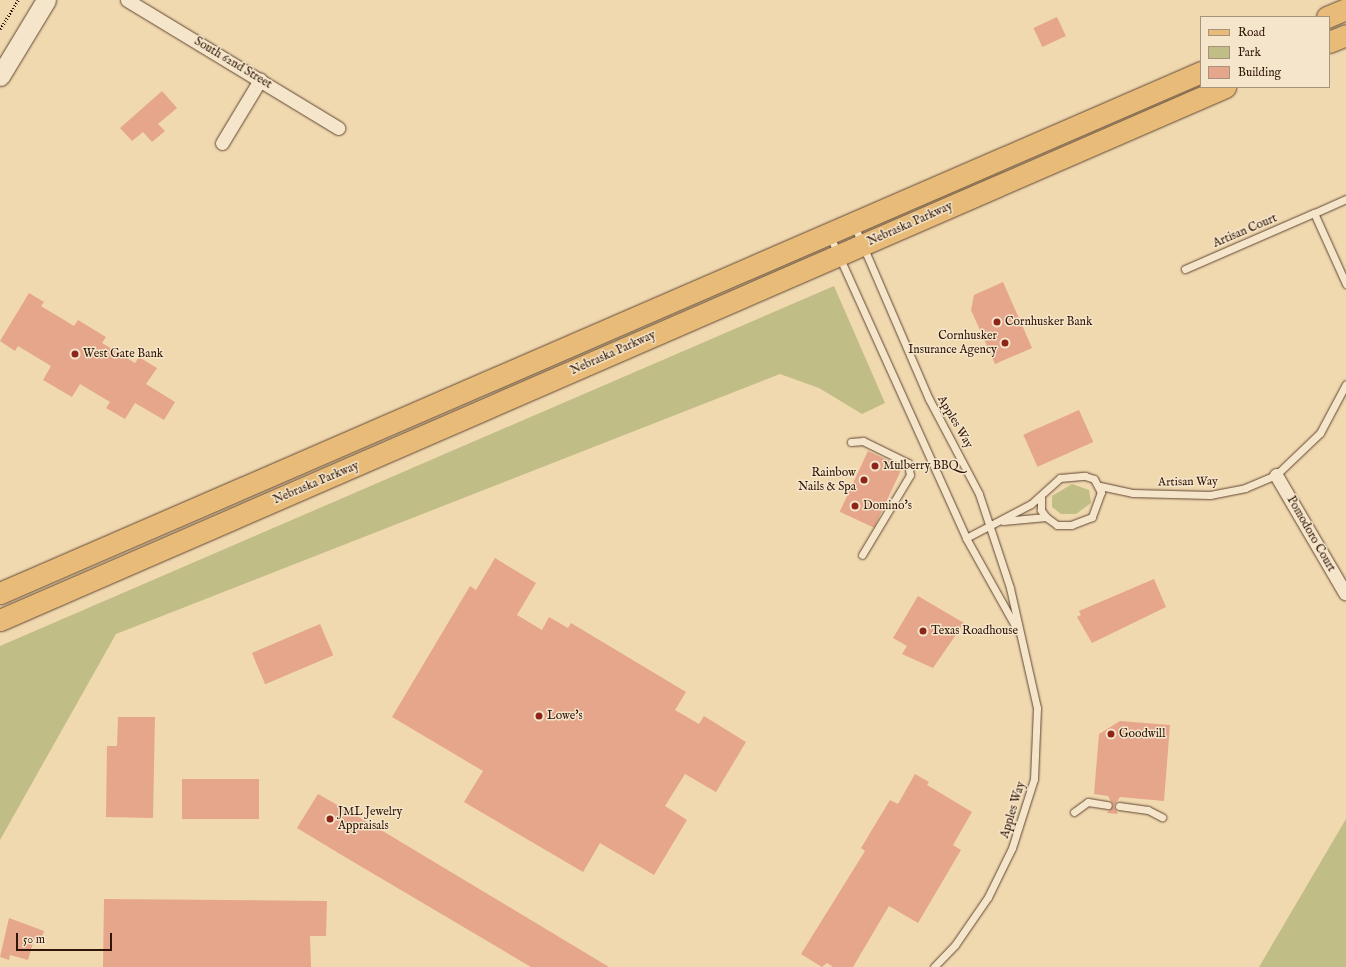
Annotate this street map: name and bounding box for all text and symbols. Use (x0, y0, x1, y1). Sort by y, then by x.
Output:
legend (1200, 16, 1330, 88)
text: Road (1238, 25, 1265, 40)
street label: South 62nd Street (192, 34, 274, 92)
text: Park (1238, 45, 1261, 60)
text: Building (1238, 65, 1281, 80)
street label: Nebraska Parkway (865, 199, 955, 249)
street label: Artisan Court (1211, 211, 1279, 251)
place label: Cornhusker Bank (1005, 315, 1092, 329)
marker: Cornhusker Bank (992, 317, 1002, 327)
street label: Nebraska Parkway (568, 328, 658, 378)
place label: Cornhusker Insurance Agency (908, 329, 997, 357)
marker: Cornhusker Insurance Agency (1000, 338, 1010, 348)
place label: West Gate Bank (83, 347, 163, 361)
marker: West Gate Bank (70, 349, 80, 359)
street label: Apples Way (934, 393, 976, 451)
street label: Nebraska Parkway (271, 458, 361, 508)
place label: Mulberry BBQ (883, 459, 959, 473)
marker: Mulberry BBQ (870, 461, 880, 471)
place label: Rainbow Nails & Spa (798, 466, 856, 494)
street label: Artisan Way (1158, 474, 1218, 490)
marker: Rainbow Nails & Spa (859, 475, 869, 485)
street label: Pomodoro Court (1284, 494, 1338, 574)
place label: Domino's (863, 499, 912, 513)
marker: Domino's (850, 501, 860, 511)
place label: Texas Roadhouse (931, 624, 1018, 638)
marker: Texas Roadhouse (918, 626, 928, 636)
place label: Lowe's (547, 709, 583, 723)
marker: Lowe's (534, 711, 544, 721)
place label: Goodwill (1119, 727, 1165, 741)
marker: Goodwill (1106, 729, 1116, 739)
street label: Apples Way (998, 780, 1028, 840)
place label: JML Jewelry Appraisals (338, 805, 402, 833)
marker: JML Jewelry Appraisals (325, 814, 335, 824)
scale bar (18, 925, 114, 951)
text: 50 m (23, 932, 45, 947)

